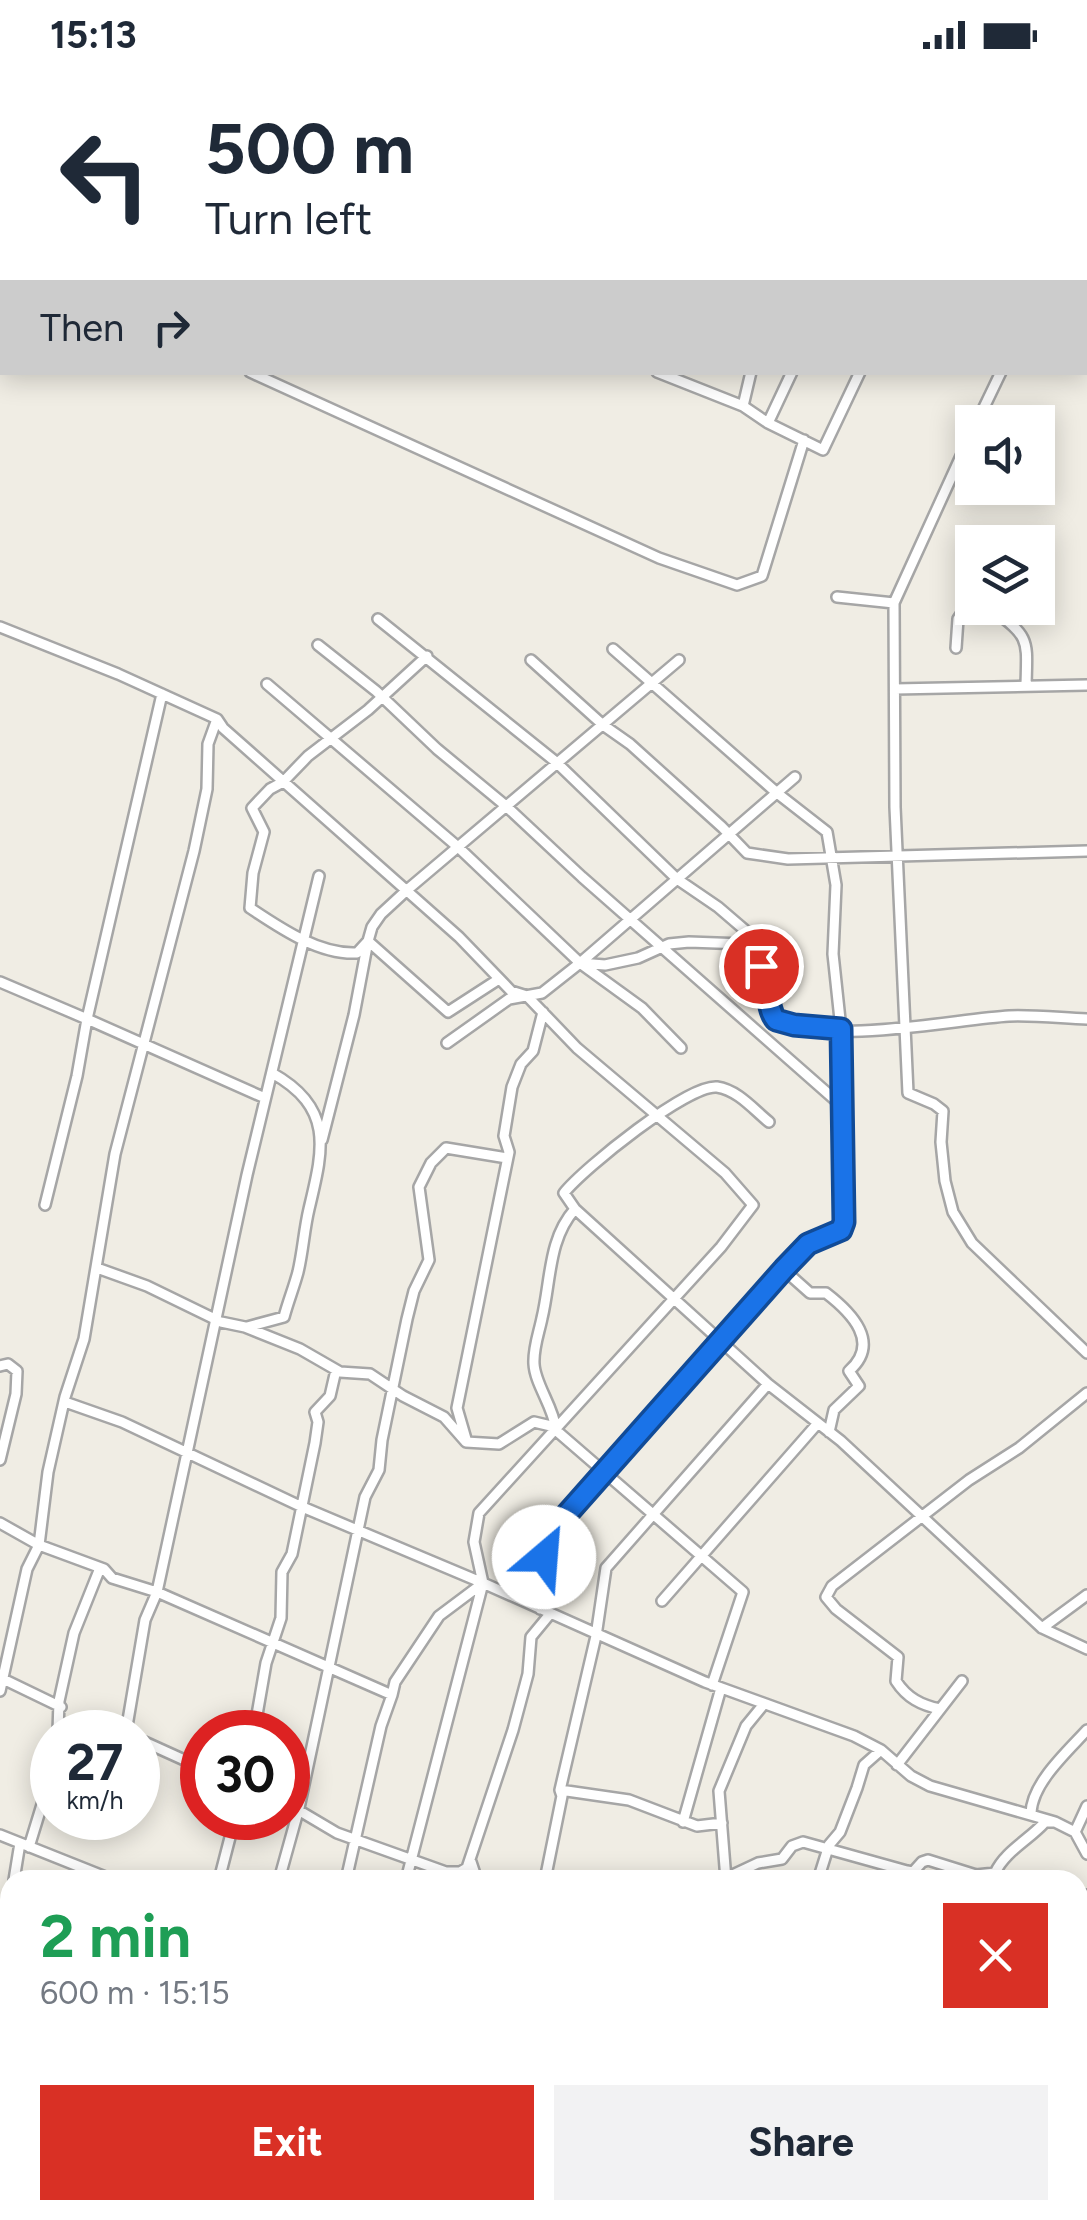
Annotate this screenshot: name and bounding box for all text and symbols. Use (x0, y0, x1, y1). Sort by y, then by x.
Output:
text: 15:13 (50, 12, 137, 58)
text: 500 m (205, 106, 414, 191)
icon: left (40, 110, 170, 240)
text: Turn left (205, 191, 372, 245)
icon: right (144, 300, 199, 355)
text: Then (40, 305, 124, 351)
map controls (955, 405, 1055, 625)
button: sound (955, 405, 1055, 505)
button: layers (955, 525, 1055, 625)
pin (719, 924, 804, 1009)
icon: arrive (734, 939, 789, 994)
position arrow (492, 1505, 596, 1609)
speed limit sign: 30 (180, 1710, 310, 1840)
text: 27 (67, 1732, 123, 1793)
text: km/h (66, 1785, 124, 1815)
text: 2 min (40, 1900, 191, 1972)
button: close (943, 1903, 1048, 2008)
text: 600 m · 15:15 (40, 1974, 230, 2012)
button: Exit (40, 2085, 534, 2200)
button: Share (554, 2085, 1048, 2200)

